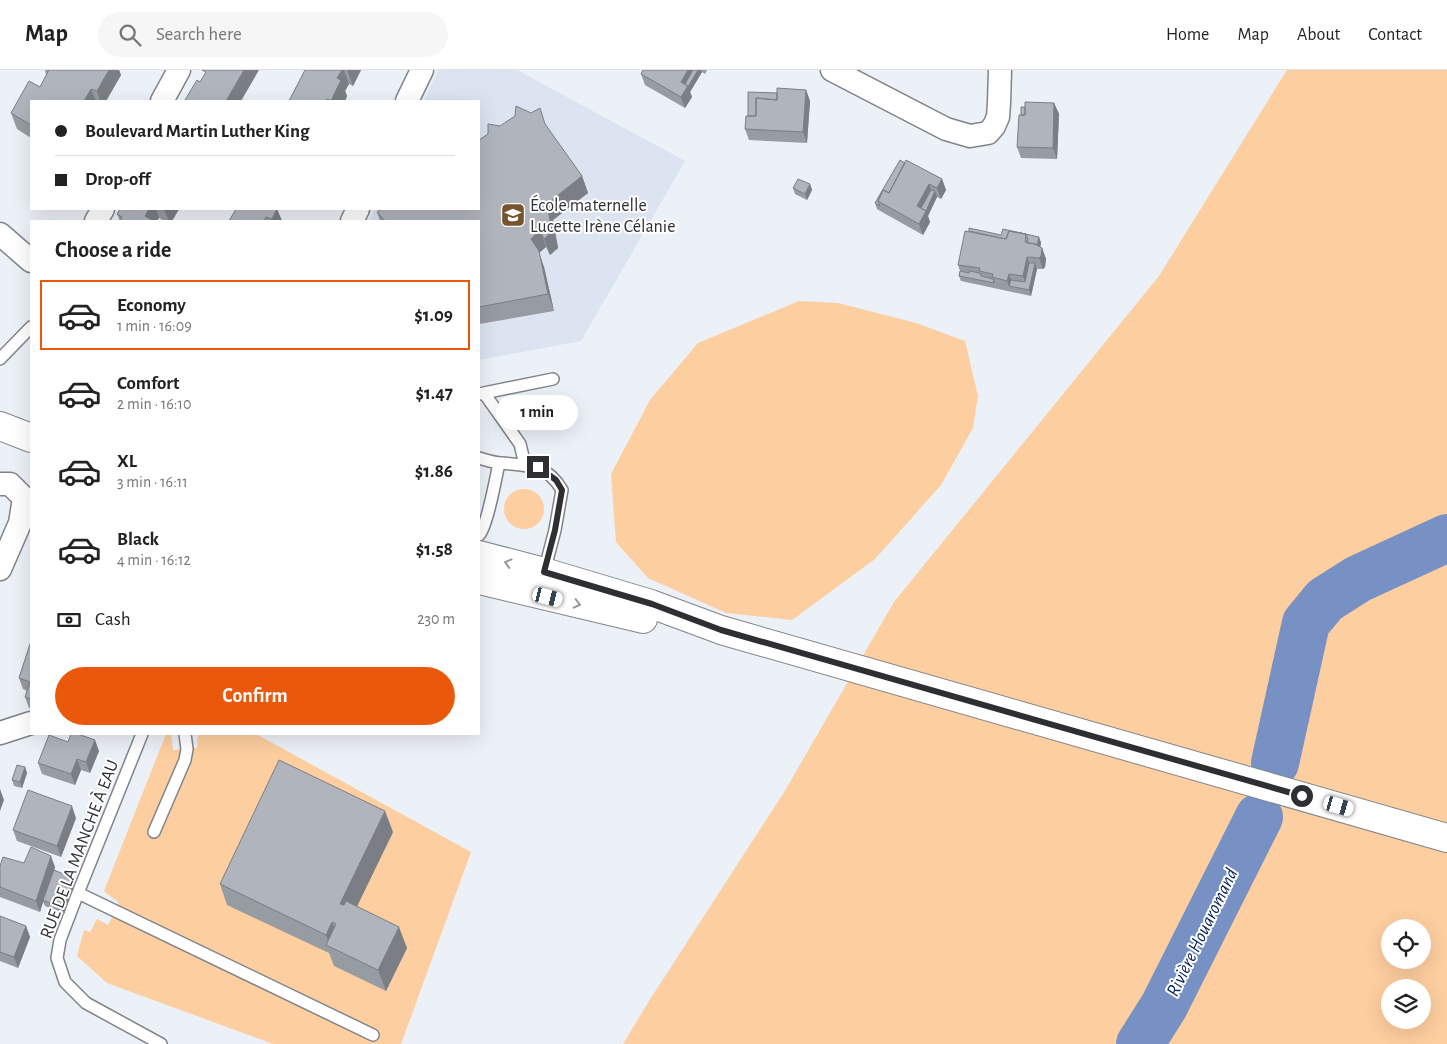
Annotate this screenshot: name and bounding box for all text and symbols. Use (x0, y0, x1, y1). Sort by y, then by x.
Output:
search box (98, 12, 448, 57)
icon: search (116, 21, 144, 49)
text: Map (25, 22, 68, 46)
text: Search here (156, 25, 242, 44)
text: Home (1166, 26, 1209, 44)
text: Map (1237, 26, 1269, 44)
text: About (1297, 26, 1340, 44)
text: Contact (1368, 26, 1422, 44)
text: Boulevard Martin Luther King (85, 122, 310, 141)
text: Drop-off (85, 170, 150, 189)
place label: École maternelle Lucette Irène Célanie (530, 194, 675, 236)
school or university icon: École maternelle Lucette Irène Célanie (500, 202, 526, 228)
text: Choose a ride (55, 239, 171, 261)
icon: car (57, 293, 102, 338)
text: Economy (117, 296, 186, 315)
text: $1.09 (414, 306, 453, 325)
text: 1 min · 16:09 (117, 318, 192, 334)
icon: car (57, 371, 102, 416)
text: Comfort (117, 374, 179, 393)
text: $1.47 (415, 384, 453, 403)
callout: 1 min (497, 394, 579, 430)
text: 2 min · 16:10 (117, 396, 191, 412)
text: 1 min (520, 404, 554, 420)
icon: car (57, 449, 102, 494)
text: XL (117, 452, 137, 471)
route end (527, 456, 549, 478)
text: $1.86 (415, 462, 453, 481)
text: 3 min · 16:11 (117, 474, 188, 490)
icon: car (57, 527, 102, 572)
text: Black (117, 530, 159, 549)
text: $1.58 (416, 540, 453, 559)
text: 4 min · 16:12 (117, 552, 191, 568)
one-way arrow (504, 558, 512, 568)
car (531, 586, 564, 608)
one-way arrow (573, 598, 582, 609)
icon: cash (55, 606, 83, 634)
text: Cash (95, 610, 131, 629)
text: 230 m (417, 611, 455, 627)
button: Confirm (55, 667, 455, 725)
street label: RUE DE LA MANCHE À EAU (35, 756, 122, 941)
route start (1291, 785, 1313, 807)
car (1322, 795, 1355, 817)
water label: Rivière Houaromand (1163, 865, 1242, 1000)
map controls (1381, 919, 1431, 1029)
button: locate (1381, 919, 1431, 969)
button: layers (1381, 979, 1431, 1029)

